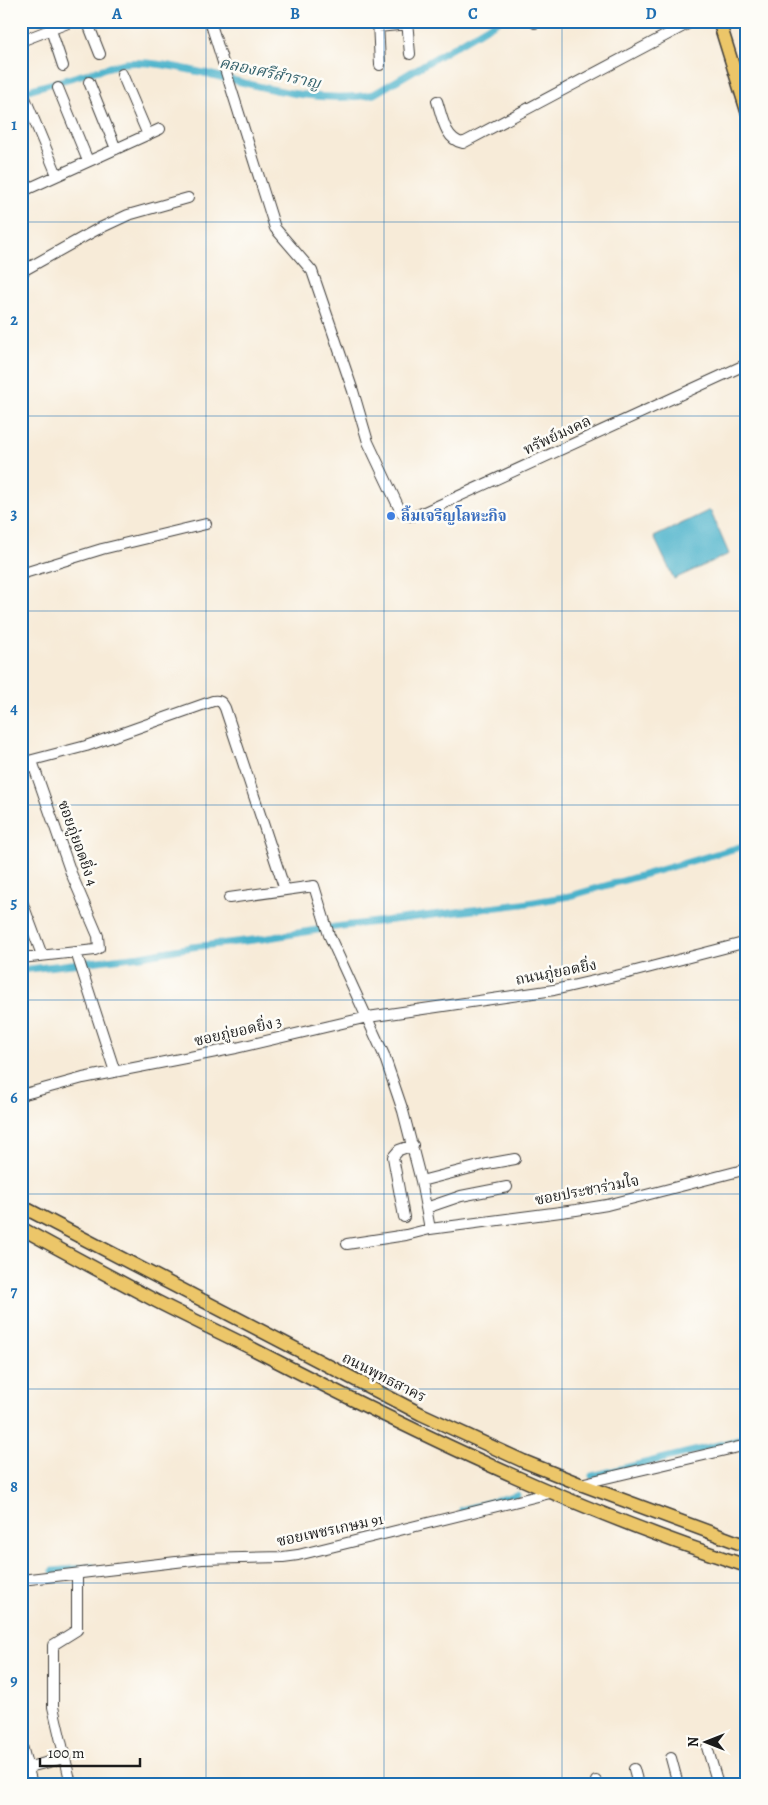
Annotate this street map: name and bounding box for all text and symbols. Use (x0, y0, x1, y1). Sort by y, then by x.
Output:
text: A (111, 3, 123, 25)
text: B (290, 3, 300, 25)
text: C (468, 3, 478, 25)
text: D (645, 3, 657, 25)
water label: คลองศรีสำราญ (217, 52, 323, 95)
text: 1 (11, 114, 17, 136)
text: 2 (10, 309, 18, 331)
street label: ทรัพย์มงคล (520, 411, 594, 459)
text: 3 (11, 503, 18, 525)
place label: ลิ้มเจริญโลหะกิจ (401, 505, 507, 526)
marker: ลิ้มเจริญโลหะกิจ (385, 510, 397, 522)
text: 4 (10, 698, 18, 720)
street label: ซอยภู่ยอดยิ่ง 4 (53, 797, 103, 889)
text: 5 (11, 892, 18, 914)
street label: ถนนภู่ยอดยิ่ง (514, 954, 598, 990)
street label: ซอยภู่ยอดยิ่ง 3 (192, 1011, 284, 1051)
text: 6 (10, 1087, 18, 1109)
street label: ซอยประชาร่วมใจ (533, 1169, 641, 1210)
text: 7 (11, 1281, 18, 1303)
street label: ถนนพุทธสาคร (338, 1347, 429, 1408)
text: 8 (10, 1476, 18, 1498)
street label: ซอยเพชรเกษม 91 (275, 1509, 385, 1551)
text: 9 (10, 1670, 18, 1692)
north arrow (680, 1718, 730, 1768)
scale bar (40, 1735, 140, 1767)
text: N (684, 1737, 703, 1747)
text: 100 m (48, 1743, 85, 1763)

